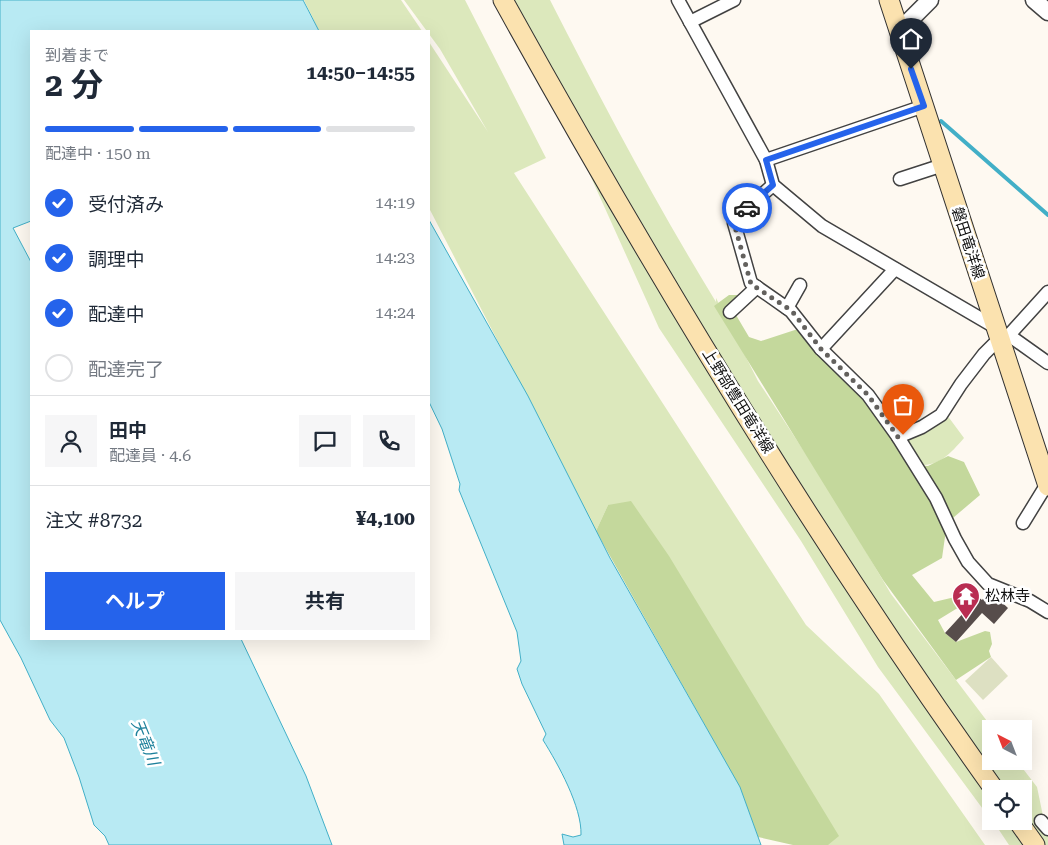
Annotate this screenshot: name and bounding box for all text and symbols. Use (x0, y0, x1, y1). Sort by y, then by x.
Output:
pin (890, 18, 932, 69)
icon: home (897, 25, 925, 53)
text: 到着まで (45, 46, 109, 65)
text: 14:50–14:55 (306, 61, 415, 84)
text: 2 分 (45, 66, 103, 104)
text: 配達中 · 150 m (45, 144, 151, 163)
courier (722, 183, 772, 233)
icon: check (45, 189, 73, 217)
text: 受付済み (88, 193, 164, 216)
text: 14:19 (375, 193, 415, 212)
icon: car (733, 194, 761, 222)
street label: 磐田竜洋線 (948, 205, 988, 281)
icon: check (45, 244, 73, 272)
text: 調理中 (88, 248, 145, 271)
text: 14:23 (375, 248, 415, 267)
icon: check (45, 299, 73, 327)
text: 配達中 (88, 303, 145, 326)
text: 14:24 (375, 303, 415, 322)
street label: 上野部豊田竜洋線 (699, 345, 777, 457)
text: 配達完了 (88, 358, 164, 381)
pin (882, 384, 924, 435)
icon: bag (889, 391, 917, 419)
button: person (45, 415, 97, 467)
button: chat (299, 415, 351, 467)
button: phone (363, 415, 415, 467)
text: 田中 (109, 419, 147, 442)
text: 配達員 · 4.6 (109, 446, 191, 465)
text: ¥4,100 (356, 507, 415, 530)
text: 注文 #8732 (45, 509, 142, 532)
button: ヘルプ (45, 572, 225, 630)
button: 共有 (235, 572, 415, 630)
temple icon: 松林寺 (951, 581, 981, 620)
place label: 松林寺 (985, 587, 1030, 605)
water label: 天竜川 (128, 716, 164, 770)
north arrow (982, 720, 1032, 770)
map controls (982, 720, 1032, 830)
button: locate (982, 780, 1032, 830)

